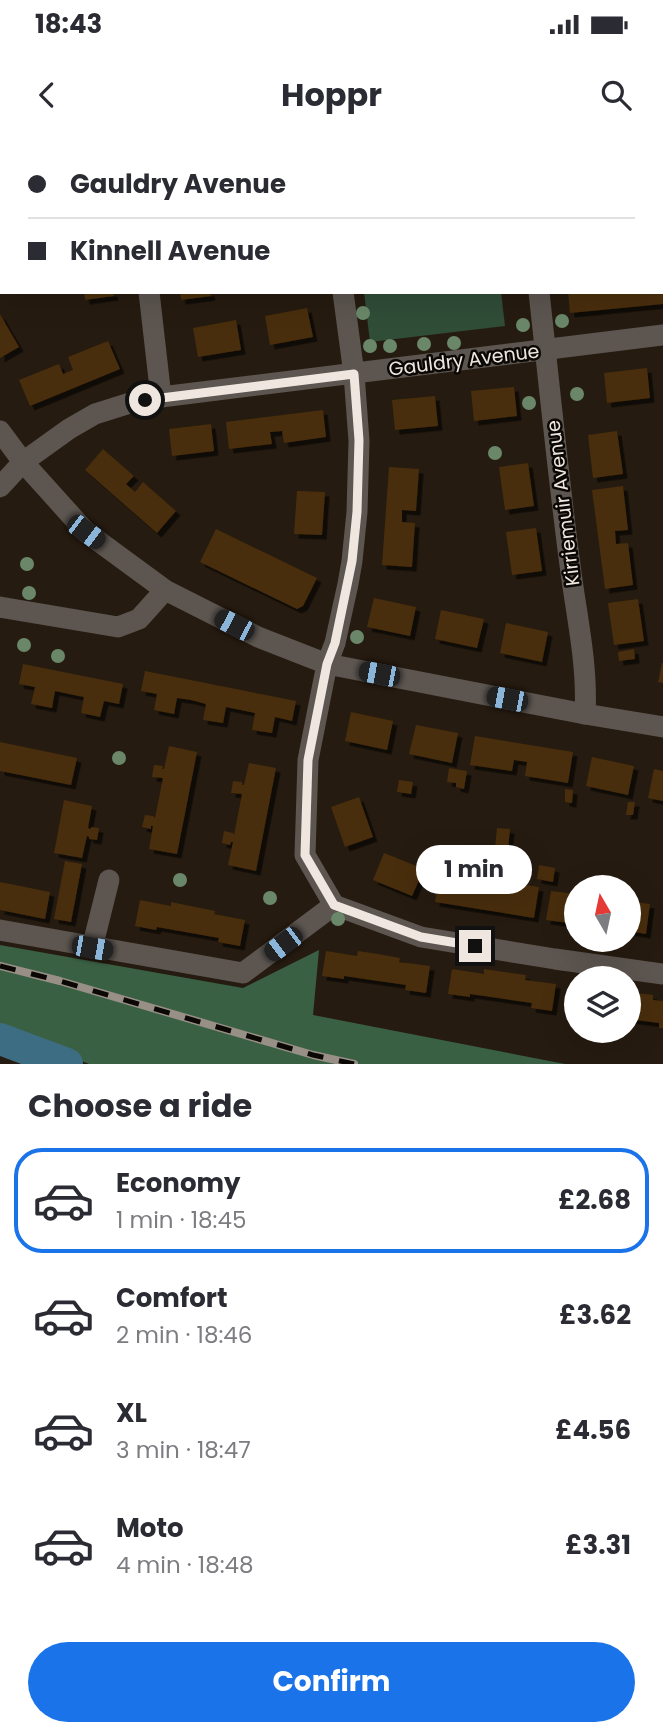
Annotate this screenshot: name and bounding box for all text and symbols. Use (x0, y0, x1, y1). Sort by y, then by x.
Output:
text: 18:43 (35, 6, 102, 42)
text: Hoppr (281, 72, 382, 117)
icon: back (28, 76, 66, 114)
icon: search (597, 76, 635, 114)
text: Gauldry Avenue (70, 166, 286, 202)
text: Kinnell Avenue (70, 233, 270, 269)
street label: Gauldry Avenue (387, 337, 541, 383)
route start (129, 384, 161, 416)
street label: Kirriemuir Avenue (539, 419, 587, 587)
car (63, 511, 110, 553)
car (211, 606, 258, 644)
car (357, 660, 402, 688)
car (485, 685, 530, 713)
callout: 1 min (417, 844, 533, 894)
text: 1 min (444, 853, 504, 885)
north arrow (564, 875, 640, 952)
map controls (564, 875, 641, 1043)
car (260, 923, 307, 965)
route end (459, 930, 491, 962)
car (70, 934, 115, 962)
button: layers (564, 966, 641, 1043)
text: Choose a ride (28, 1083, 252, 1128)
text: Economy (116, 1165, 240, 1201)
icon: car (32, 1169, 95, 1232)
text: £2.68 (558, 1182, 631, 1218)
text: 1 min · 18:45 (116, 1204, 246, 1236)
text: Comfort (116, 1280, 228, 1316)
icon: car (32, 1284, 95, 1347)
text: £3.62 (559, 1297, 631, 1333)
text: 2 min · 18:46 (116, 1319, 252, 1351)
text: XL (116, 1395, 147, 1431)
icon: car (32, 1399, 95, 1462)
text: £4.56 (555, 1412, 631, 1448)
text: 3 min · 18:47 (116, 1434, 251, 1466)
text: Moto (116, 1510, 184, 1546)
icon: car (32, 1514, 95, 1577)
text: £3.31 (565, 1527, 631, 1563)
text: 4 min · 18:48 (116, 1549, 254, 1581)
button: Confirm (28, 1642, 635, 1722)

